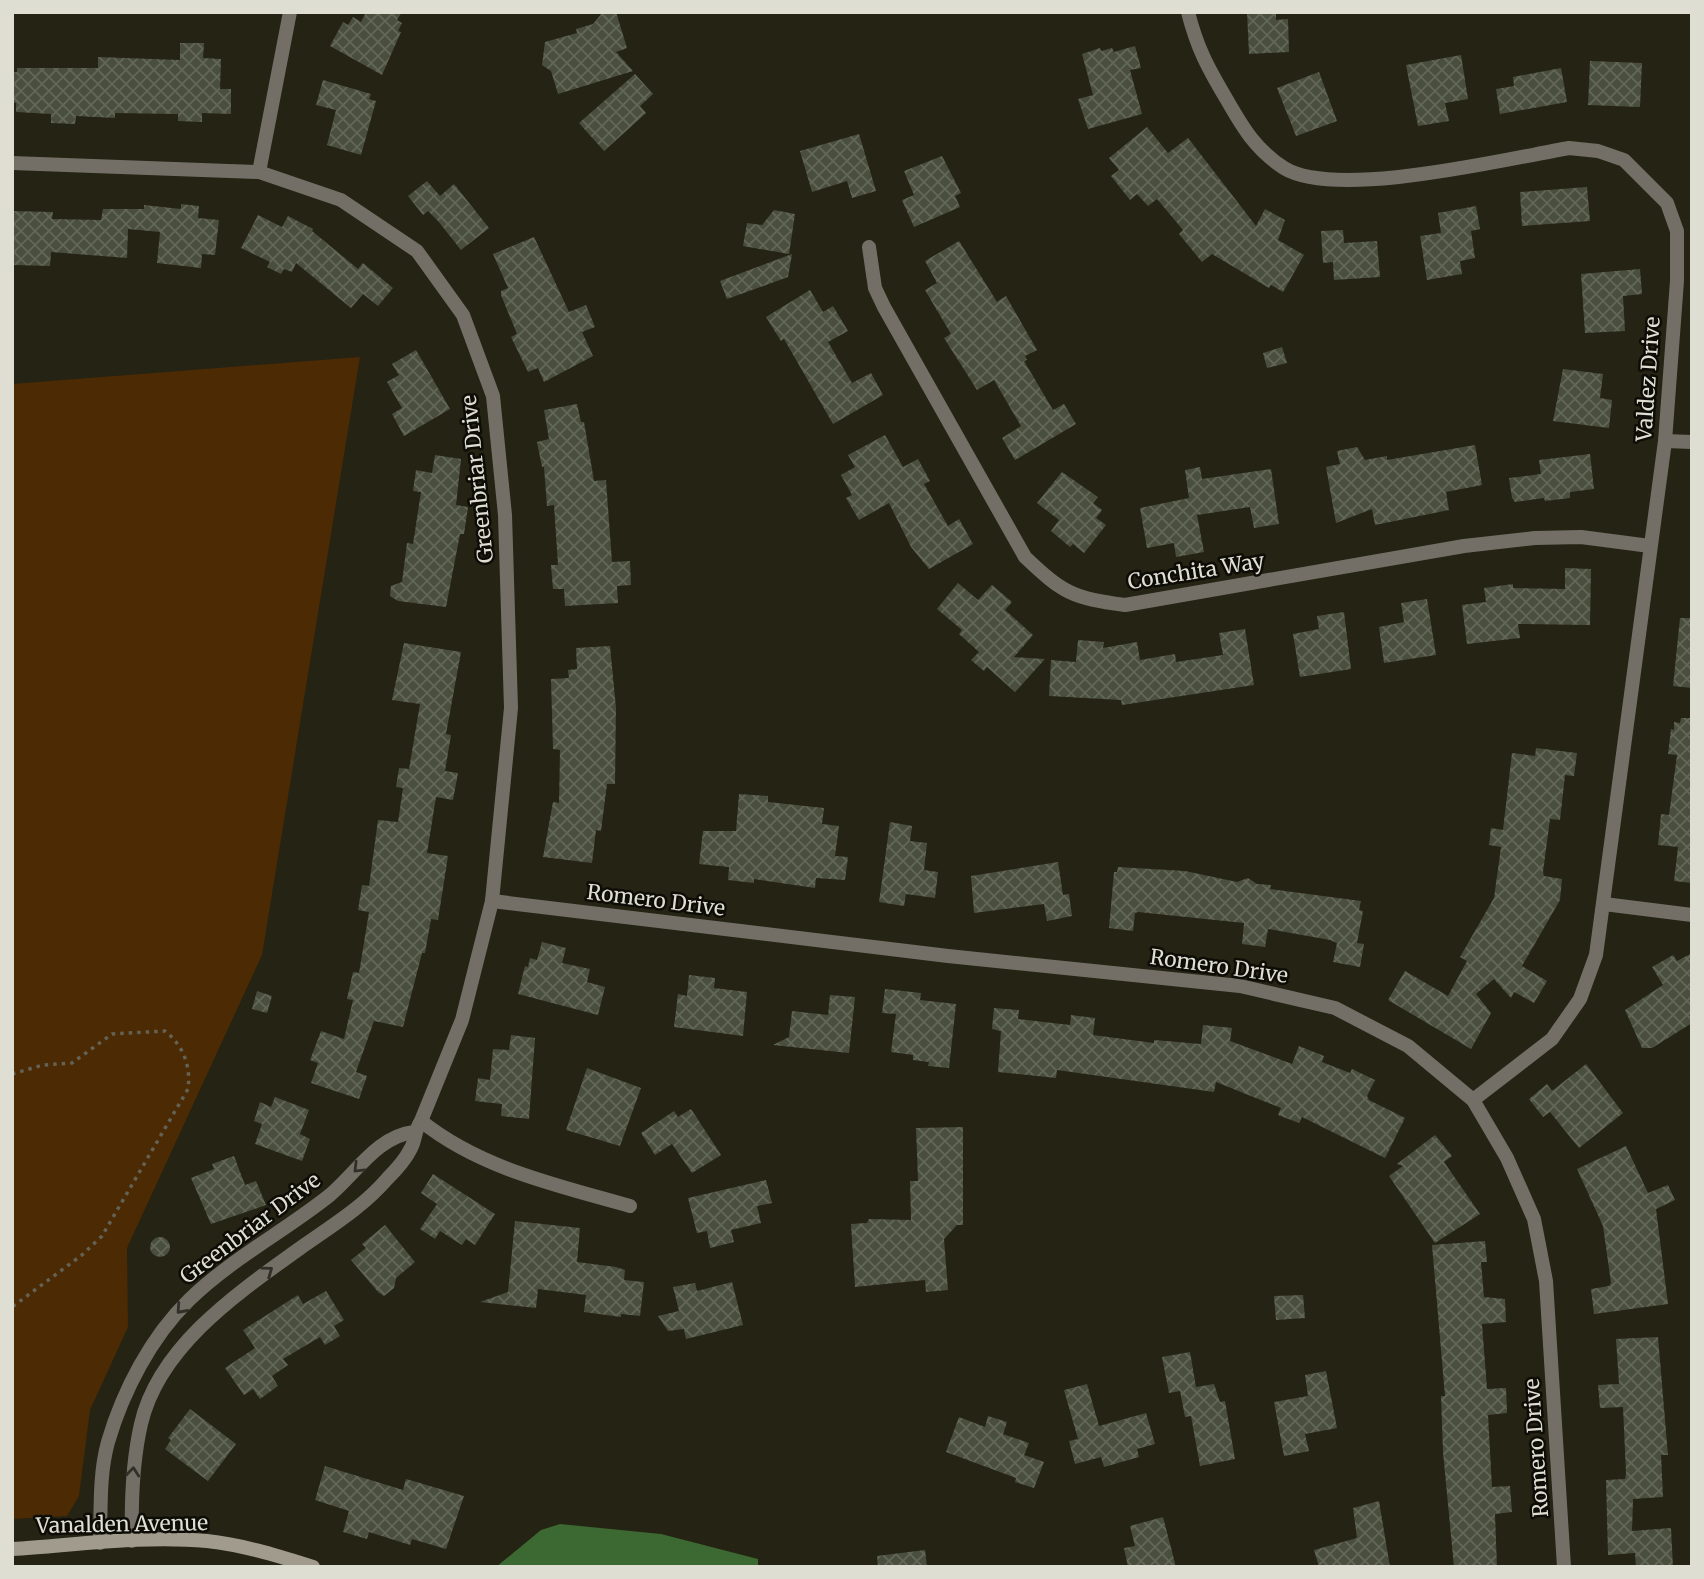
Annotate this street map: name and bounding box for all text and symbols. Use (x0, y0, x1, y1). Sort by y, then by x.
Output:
street label: Valdez Drive (1630, 315, 1666, 444)
street label: Greenbriar Drive (455, 394, 499, 564)
street label: Conchita Way (1126, 547, 1267, 595)
street label: Romero Drive (585, 878, 727, 922)
street label: Romero Drive (1148, 943, 1290, 989)
one-way arrow (354, 1160, 367, 1173)
street label: Greenbriar Drive (174, 1166, 326, 1290)
one-way arrow (261, 1267, 273, 1280)
one-way arrow (176, 1301, 189, 1314)
street label: Romero Drive (1518, 1378, 1554, 1518)
one-way arrow (125, 1467, 140, 1478)
street label: Vanalden Avenue (35, 1509, 208, 1539)

